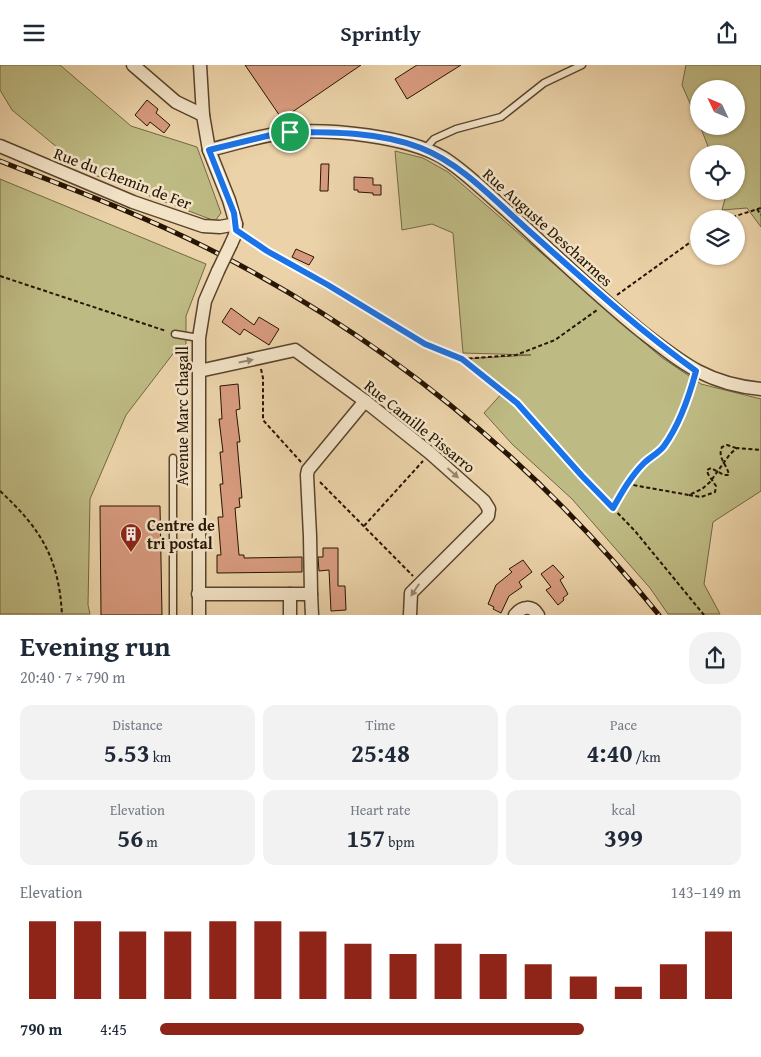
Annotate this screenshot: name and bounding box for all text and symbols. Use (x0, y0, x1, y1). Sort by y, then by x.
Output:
text: Sprintly (340, 17, 421, 49)
icon: menu (20, 19, 48, 47)
icon: share (713, 19, 741, 47)
north arrow (690, 80, 745, 135)
map controls (690, 80, 745, 265)
pin (269, 111, 311, 153)
icon: arrive (276, 118, 304, 146)
street label: Rue du Chemin de Fer (51, 141, 196, 215)
button: locate (690, 145, 745, 200)
street label: Rue Auguste Descharmes (478, 162, 618, 292)
button: layers (690, 210, 745, 265)
street label: Avenue Marc Chagall (170, 345, 194, 486)
one-way arrow (239, 357, 255, 365)
street label: Rue Camille Pissarro (359, 374, 481, 478)
one-way arrow (446, 467, 458, 479)
place label: Centre de tri postal (147, 513, 215, 555)
building icon: Centre de tri postal (119, 522, 143, 553)
one-way arrow (410, 583, 420, 597)
text: Evening run (20, 625, 171, 666)
button: share (689, 632, 741, 684)
text: 20:40 · 7 × 790 m (20, 665, 125, 689)
text: Distance (112, 715, 163, 735)
text: Time (366, 715, 395, 735)
text: Pace (610, 715, 637, 735)
text: 5.53 (104, 735, 150, 771)
text: 25:48 (351, 735, 410, 771)
text: 4:40 (586, 735, 632, 771)
text: km (150, 747, 171, 767)
text: /km (632, 747, 661, 767)
text: Elevation (110, 800, 165, 820)
text: Heart rate (350, 800, 411, 820)
text: kcal (612, 800, 635, 820)
text: 56 (117, 820, 143, 856)
text: 157 (346, 820, 385, 856)
text: 399 (604, 820, 643, 856)
text: m (143, 832, 158, 852)
text: bpm (385, 832, 415, 852)
text: Elevation (20, 880, 83, 904)
text: 143–149 m (671, 880, 741, 904)
text: 790 m (20, 1017, 62, 1041)
text: 4:45 (100, 1017, 127, 1041)

